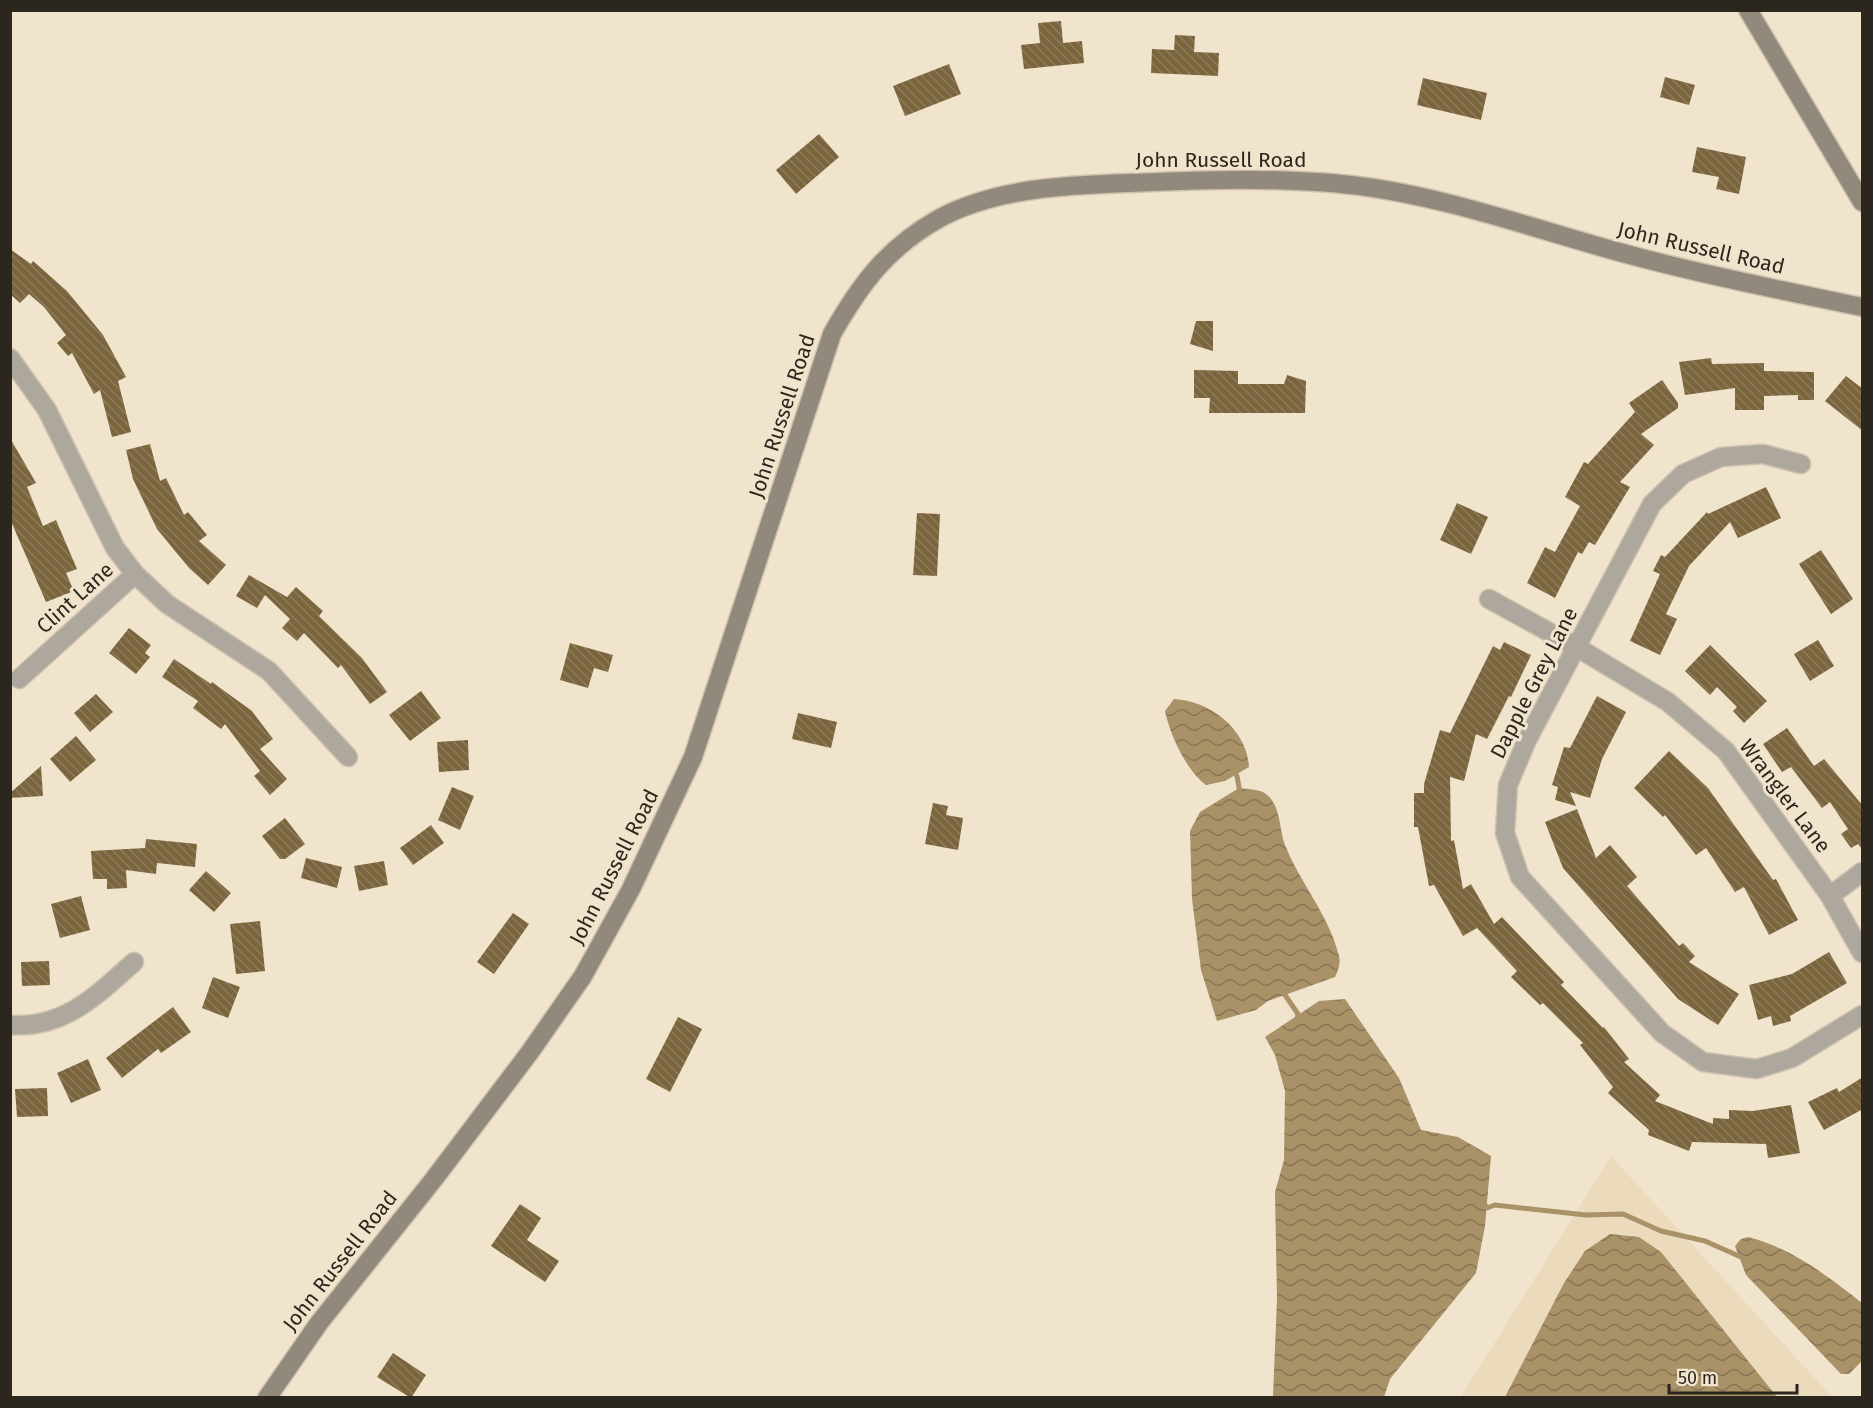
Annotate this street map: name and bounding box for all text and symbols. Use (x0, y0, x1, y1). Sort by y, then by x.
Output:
street label: John Russell Road (1136, 147, 1306, 173)
street label: John Russell Road (1615, 216, 1787, 280)
street label: John Russell Road (743, 331, 821, 501)
street label: Clint Lane (31, 557, 119, 639)
street label: Dapple Grey Lane (1485, 603, 1583, 763)
street label: Wrangler Lane (1734, 734, 1836, 858)
street label: John Russell Road (564, 785, 664, 949)
street label: John Russell Road (277, 1186, 403, 1336)
scale bar (1669, 1357, 1796, 1395)
text: 50 m (1678, 1367, 1717, 1389)

